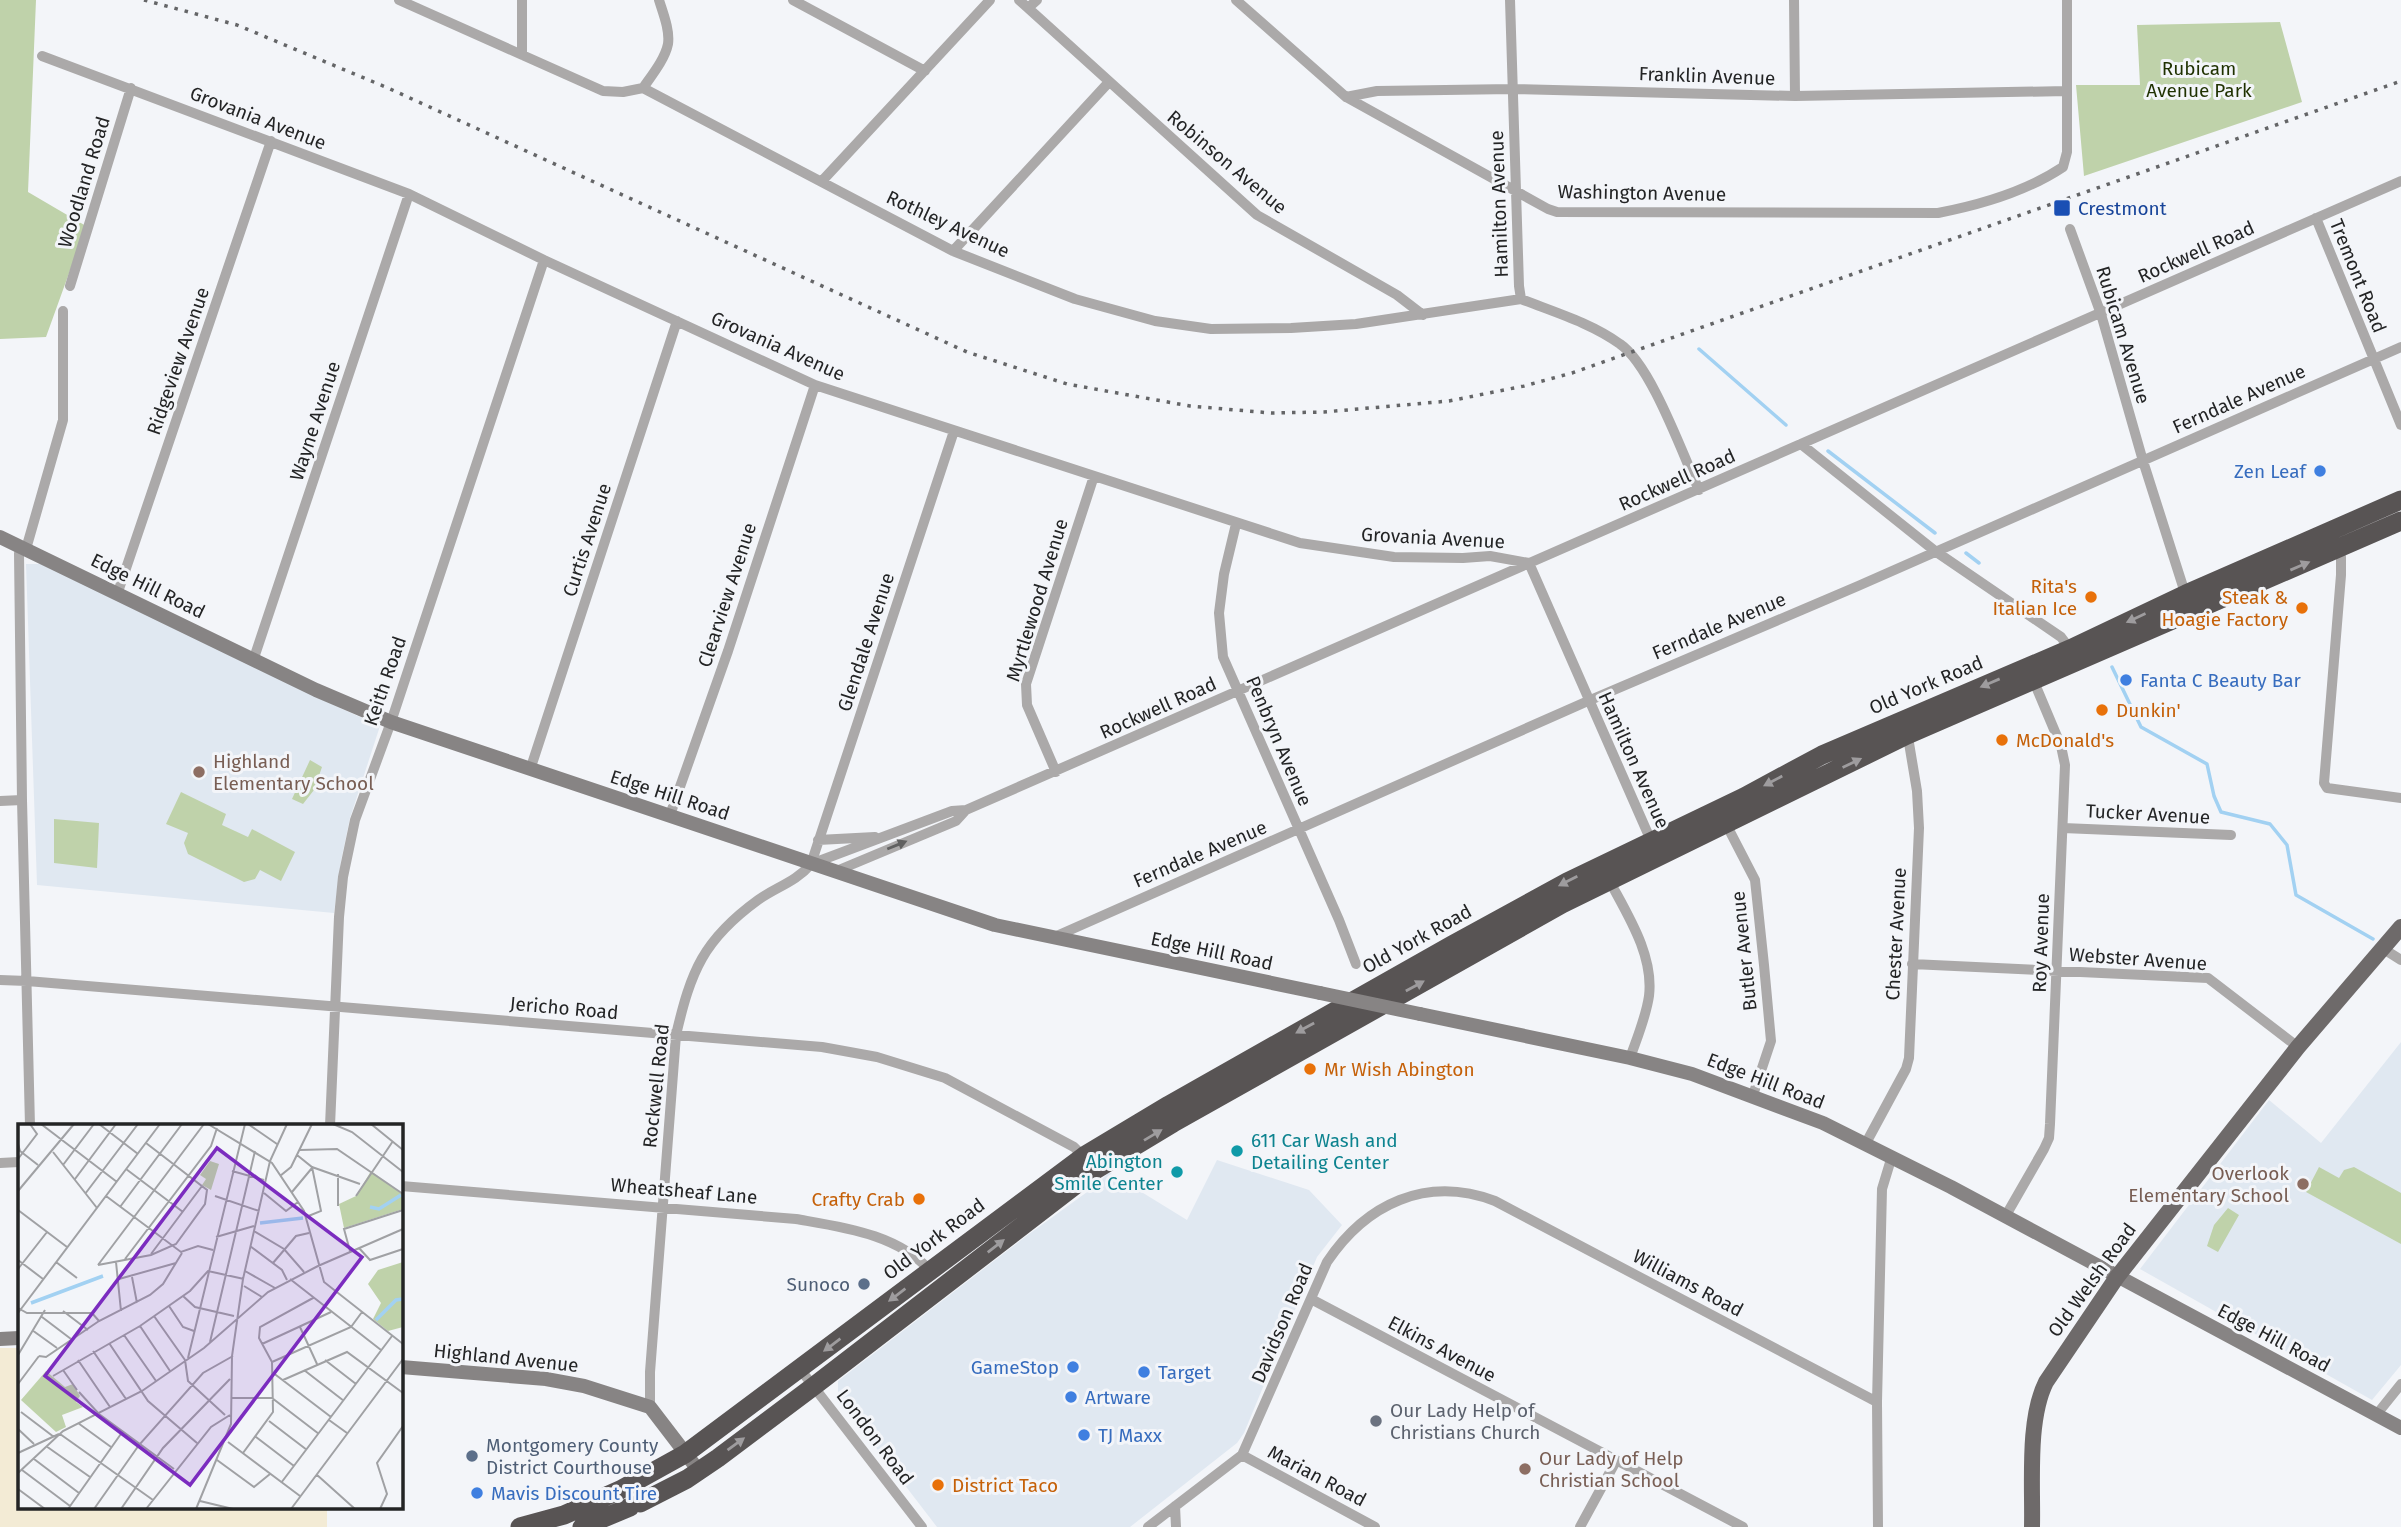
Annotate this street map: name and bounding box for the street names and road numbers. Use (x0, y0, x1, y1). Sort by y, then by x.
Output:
street label: Franklin Avenue (1638, 62, 1776, 90)
street label: Grovania Avenue (187, 81, 329, 155)
street label: Robinson Avenue (1162, 105, 1292, 219)
street label: Woodland Road (53, 114, 115, 250)
street label: Hamilton Avenue (1485, 130, 1513, 278)
street label: Washington Avenue (1558, 180, 1726, 206)
street label: Rothley Avenue (883, 185, 1013, 263)
street label: Rockwell Road (2134, 216, 2258, 288)
street label: Tremont Road (2325, 216, 2391, 336)
street label: Rubicam Avenue (2091, 263, 2155, 407)
street label: Ridgeview Avenue (142, 284, 214, 438)
street label: Grovania Avenue (708, 306, 848, 386)
street label: Wayne Avenue (285, 358, 345, 484)
street label: Ferndale Avenue (2169, 359, 2309, 439)
street label: Rockwell Road (1615, 444, 1739, 516)
street label: Curtis Avenue (558, 480, 616, 600)
street label: Myrtlewood Avenue (1001, 516, 1073, 684)
street label: Clearview Avenue (693, 520, 761, 670)
street label: Grovania Avenue (1360, 523, 1506, 553)
street label: Edge Hill Road (87, 548, 209, 624)
street label: Glendale Avenue (833, 570, 899, 714)
street label: Ferndale Avenue (1649, 587, 1789, 665)
street label: Keith Road (359, 633, 411, 729)
street label: Old York Road (1866, 651, 1986, 719)
street label: Rockwell Road (1096, 672, 1220, 744)
street label: Penbryn Avenue (1241, 672, 1317, 810)
street label: Hamilton Avenue (1594, 688, 1674, 832)
street label: Edge Hill Road (607, 765, 733, 825)
street label: Tucker Avenue (2085, 799, 2211, 829)
street label: Ferndale Avenue (1130, 815, 1270, 893)
street label: Chester Avenue (1881, 867, 1911, 1001)
street label: Butler Avenue (1726, 890, 1762, 1012)
street label: Roy Avenue (2028, 893, 2054, 993)
street label: Old York Road (1358, 900, 1476, 978)
street label: Edge Hill Road (1149, 927, 1275, 975)
street label: Webster Avenue (2068, 943, 2208, 975)
street label: Jericho Road (509, 992, 619, 1024)
street label: Rockwell Road (638, 1023, 674, 1149)
street label: Edge Hill Road (1704, 1048, 1828, 1114)
street label: Wheatsheaf Lane (610, 1173, 758, 1209)
street label: Old York Road (879, 1193, 989, 1285)
street label: Old Welsh Road (2043, 1219, 2141, 1341)
street label: Williams Road (1629, 1244, 1747, 1322)
street label: Davidson Road (1246, 1260, 1318, 1386)
street label: Edge Hill Road (2214, 1299, 2334, 1377)
street label: Elkins Avenue (1384, 1311, 1500, 1387)
street label: Highland Avenue (432, 1339, 580, 1377)
street label: London Road (832, 1385, 918, 1489)
street label: Marian Road (1264, 1440, 1370, 1512)

